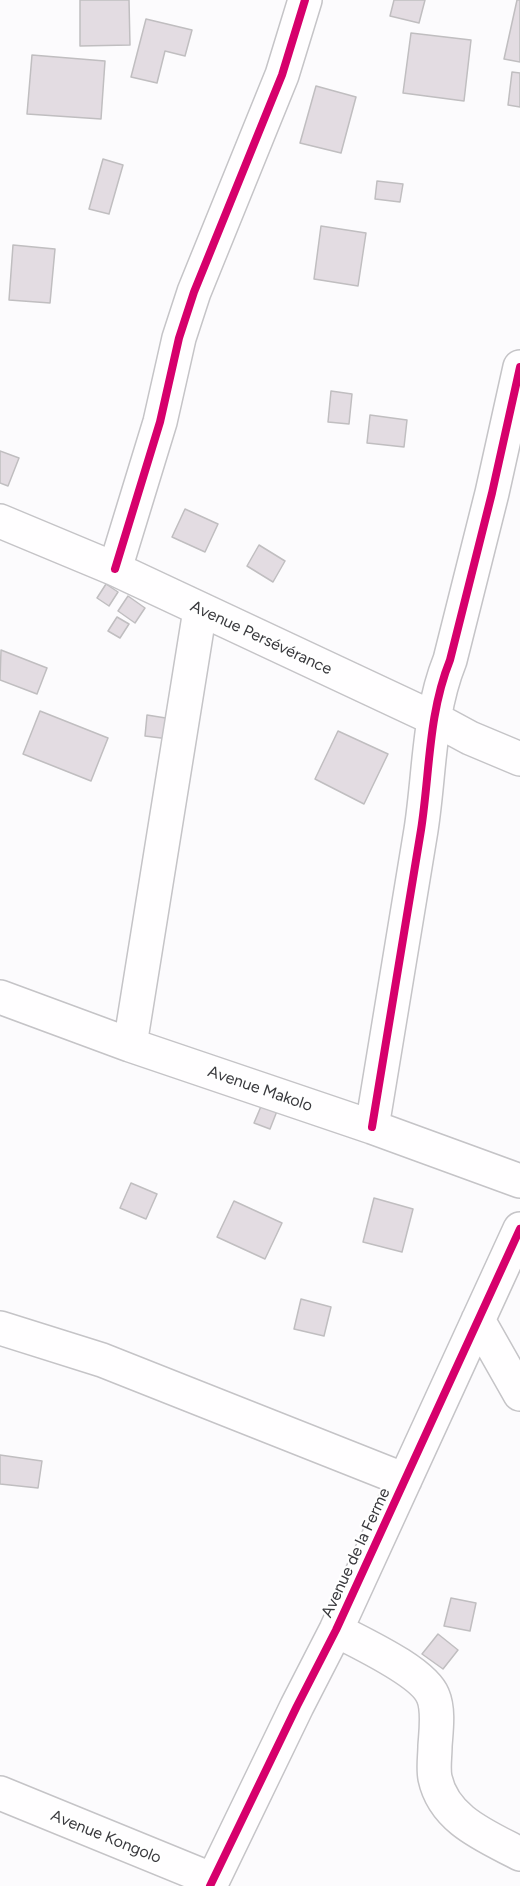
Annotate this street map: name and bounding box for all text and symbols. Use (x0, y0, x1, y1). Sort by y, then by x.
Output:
street label: Avenue Persévérance (187, 597, 335, 679)
street label: Avenue Makolo (205, 1062, 315, 1116)
street label: Avenue de la Ferme (318, 1485, 394, 1621)
street label: Avenue Kongolo (48, 1806, 164, 1868)

